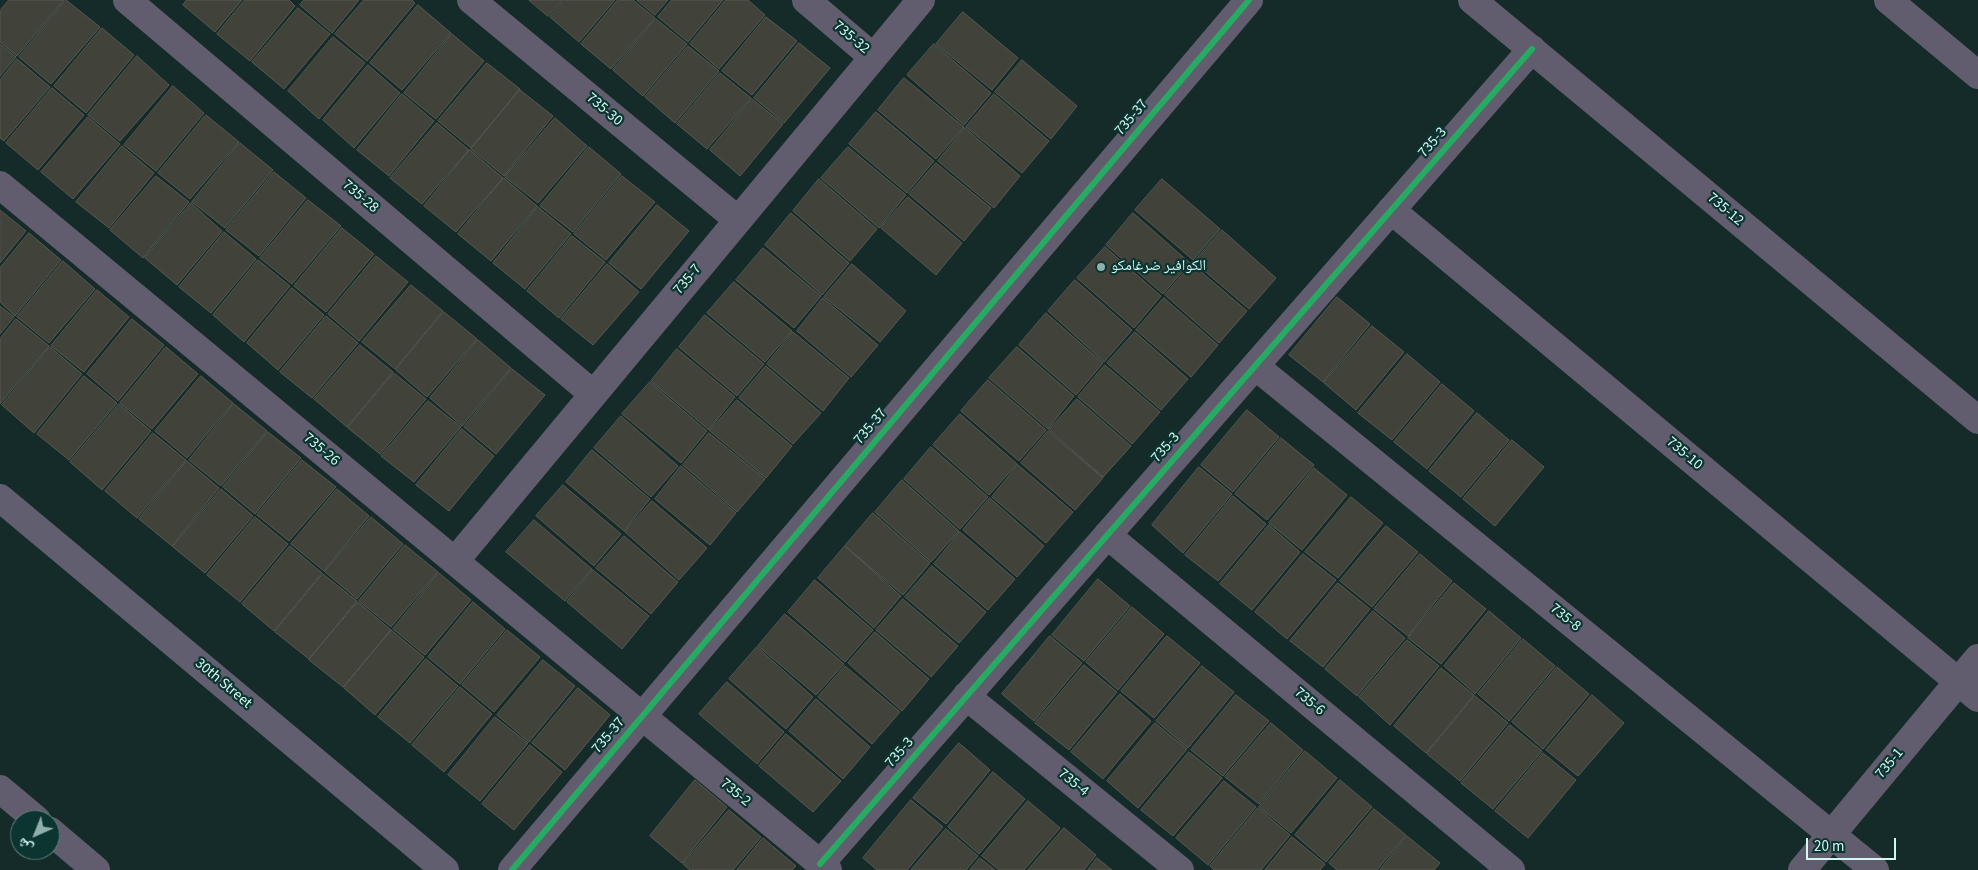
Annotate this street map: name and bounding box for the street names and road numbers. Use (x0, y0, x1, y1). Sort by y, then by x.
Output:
street label: 735-32 (829, 18, 873, 58)
street label: 735-30 (582, 90, 626, 130)
street label: 735-37 (1112, 96, 1152, 140)
street label: 735-3 (1415, 124, 1451, 162)
street label: 735-28 (338, 177, 382, 217)
street label: 735-12 (1703, 190, 1747, 230)
street label: 735-7 (670, 261, 706, 299)
street label: 735-37 (851, 405, 891, 449)
street label: 735-3 (1148, 429, 1184, 467)
street label: 735-26 (299, 430, 343, 470)
street label: 735-10 (1662, 434, 1706, 474)
street label: 735-8 (1546, 600, 1584, 636)
street label: 30th Street (191, 655, 255, 713)
street label: 735-6 (1290, 684, 1328, 720)
street label: 735-37 (589, 714, 629, 758)
street label: 735-3 (882, 734, 918, 772)
street label: 735-1 (1872, 745, 1908, 783)
street label: 735-4 (1054, 765, 1092, 801)
street label: 735-2 (716, 775, 754, 811)

